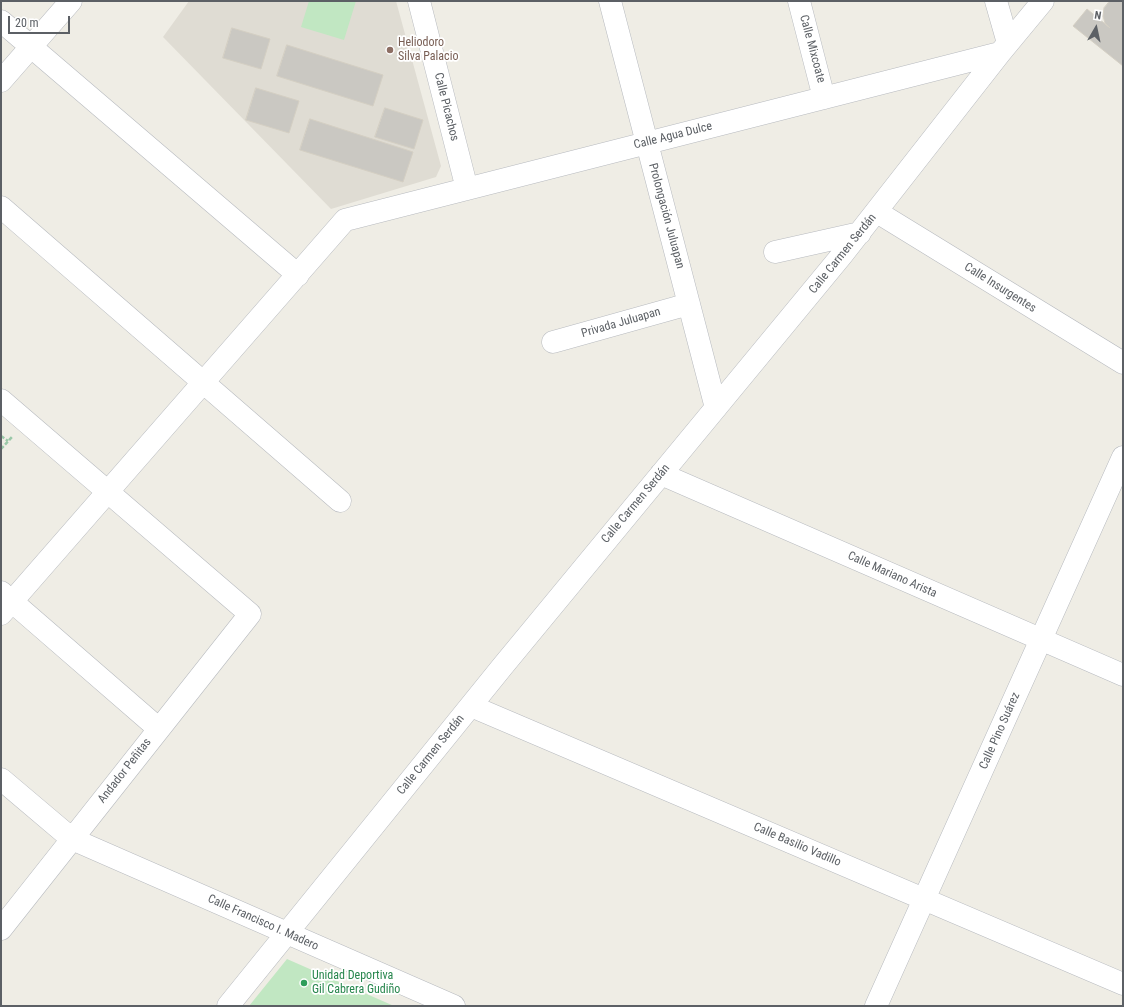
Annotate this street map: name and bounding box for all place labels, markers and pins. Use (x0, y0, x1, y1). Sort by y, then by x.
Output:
place label: Heliodoro Silva Palacio (398, 36, 458, 64)
marker: Heliodoro Silva Palacio (385, 45, 395, 55)
place label: Unidad Deportiva Gil Cabrera Gudiño (312, 969, 400, 997)
marker: Unidad Deportiva Gil Cabrera Gudiño (299, 978, 309, 988)

